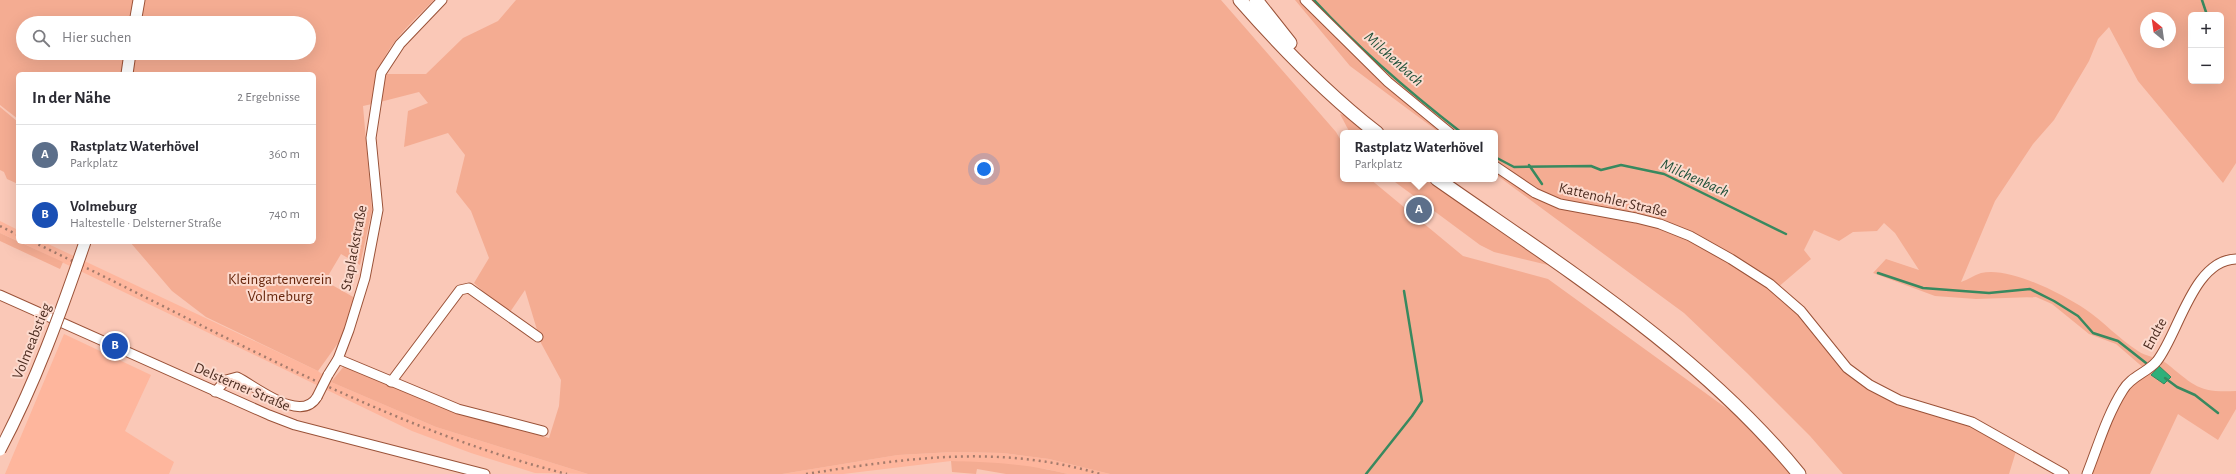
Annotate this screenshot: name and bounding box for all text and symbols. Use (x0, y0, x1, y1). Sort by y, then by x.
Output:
north arrow (2140, 12, 2176, 48)
map controls (2188, 12, 2224, 84)
button: + (2188, 12, 2224, 48)
search box (16, 16, 316, 60)
icon: search (30, 27, 52, 49)
water label: Milchenbach (1362, 29, 1426, 89)
text: Hier suchen (62, 30, 132, 45)
button: − (2188, 48, 2224, 84)
text: In der Nähe (32, 89, 111, 106)
text: 2 Ergebnisse (237, 91, 300, 104)
popup (1340, 130, 1498, 182)
text: Rastplatz Waterhövel (70, 139, 199, 154)
text: Rastplatz Waterhövel (1354, 140, 1484, 155)
text: A (41, 148, 49, 161)
text: 360 m (269, 148, 300, 161)
water label: Milchenbach (1658, 156, 1732, 200)
text: Parkplatz (70, 157, 118, 170)
text: Parkplatz (1354, 158, 1402, 171)
your location (974, 159, 994, 179)
street label: Kattenohler Straße (1557, 180, 1669, 220)
pin: A (1406, 195, 1432, 225)
text: Volmeburg (70, 199, 137, 214)
street label: Staplackstraße (338, 204, 370, 292)
text: B (41, 208, 49, 221)
text: 740 m (269, 208, 300, 221)
text: Haltestelle · Delsterner Straße (70, 217, 221, 230)
park label: Kleingartenverein Volmeburg (228, 272, 332, 304)
street label: Volmeabstieg (10, 300, 54, 381)
street label: Endte (2140, 315, 2170, 353)
pin: B (102, 331, 128, 361)
street label: Delsterner Straße (192, 360, 292, 414)

